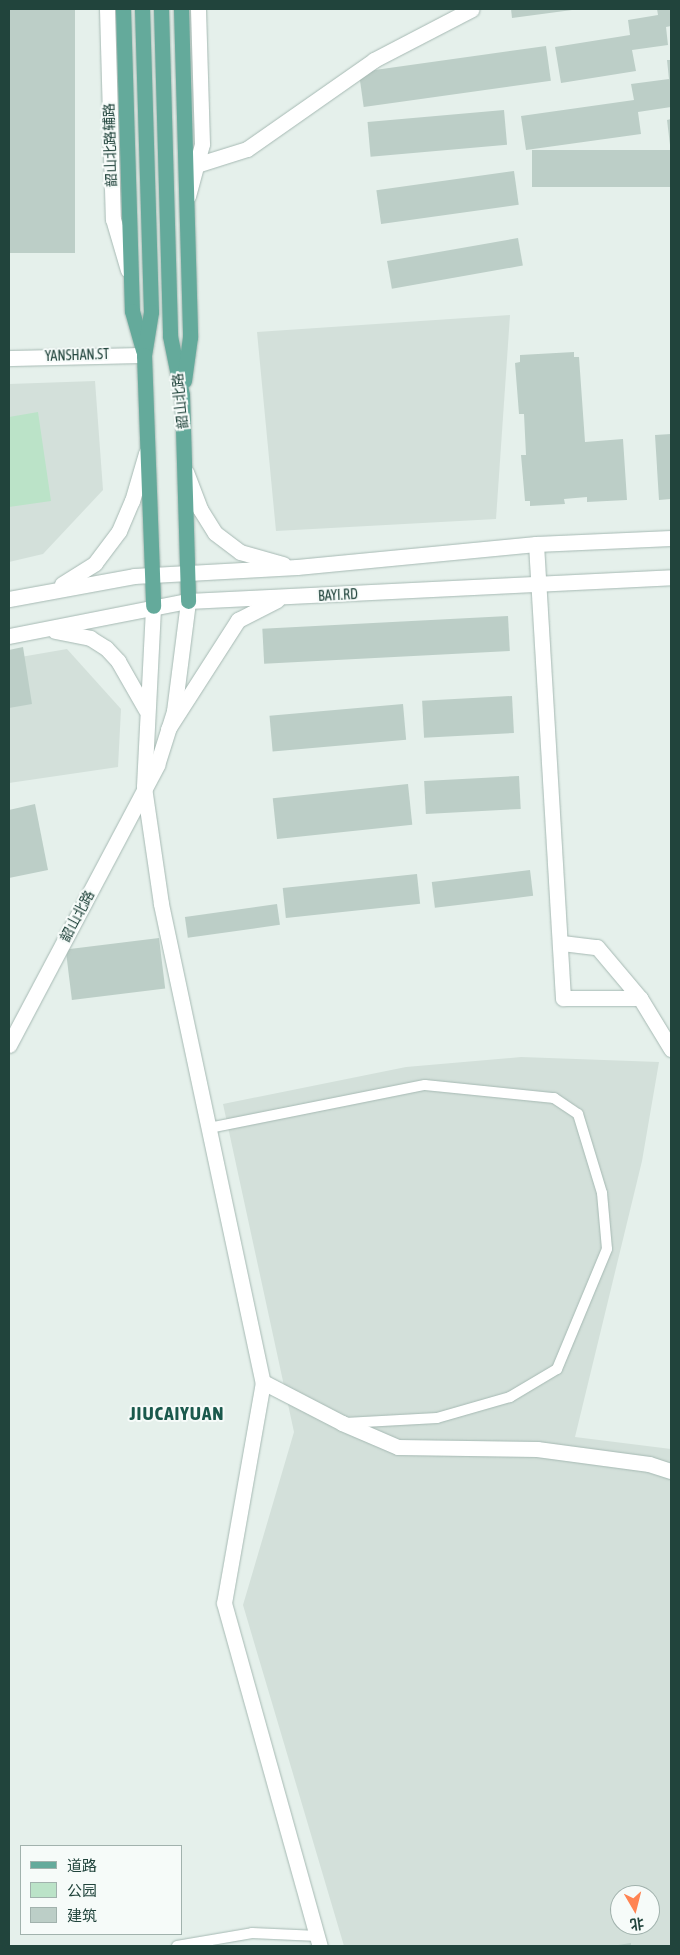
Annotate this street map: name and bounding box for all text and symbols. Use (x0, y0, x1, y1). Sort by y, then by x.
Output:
street label: 韶山北路辅路 (100, 103, 120, 187)
street label: YANSHAN.ST (45, 345, 109, 365)
street label: 韶山北路 (169, 372, 191, 430)
street label: BAYI.RD (318, 586, 358, 604)
street label: 韶山北路 (56, 887, 98, 945)
district label: JIUCAIYUAN (128, 1403, 226, 1425)
legend (20, 1845, 182, 1935)
text: 道路 (67, 1857, 97, 1874)
text: 公园 (67, 1882, 97, 1899)
north arrow (610, 1885, 660, 1935)
text: 建筑 (67, 1907, 97, 1924)
text: 北 (629, 1915, 645, 1933)

